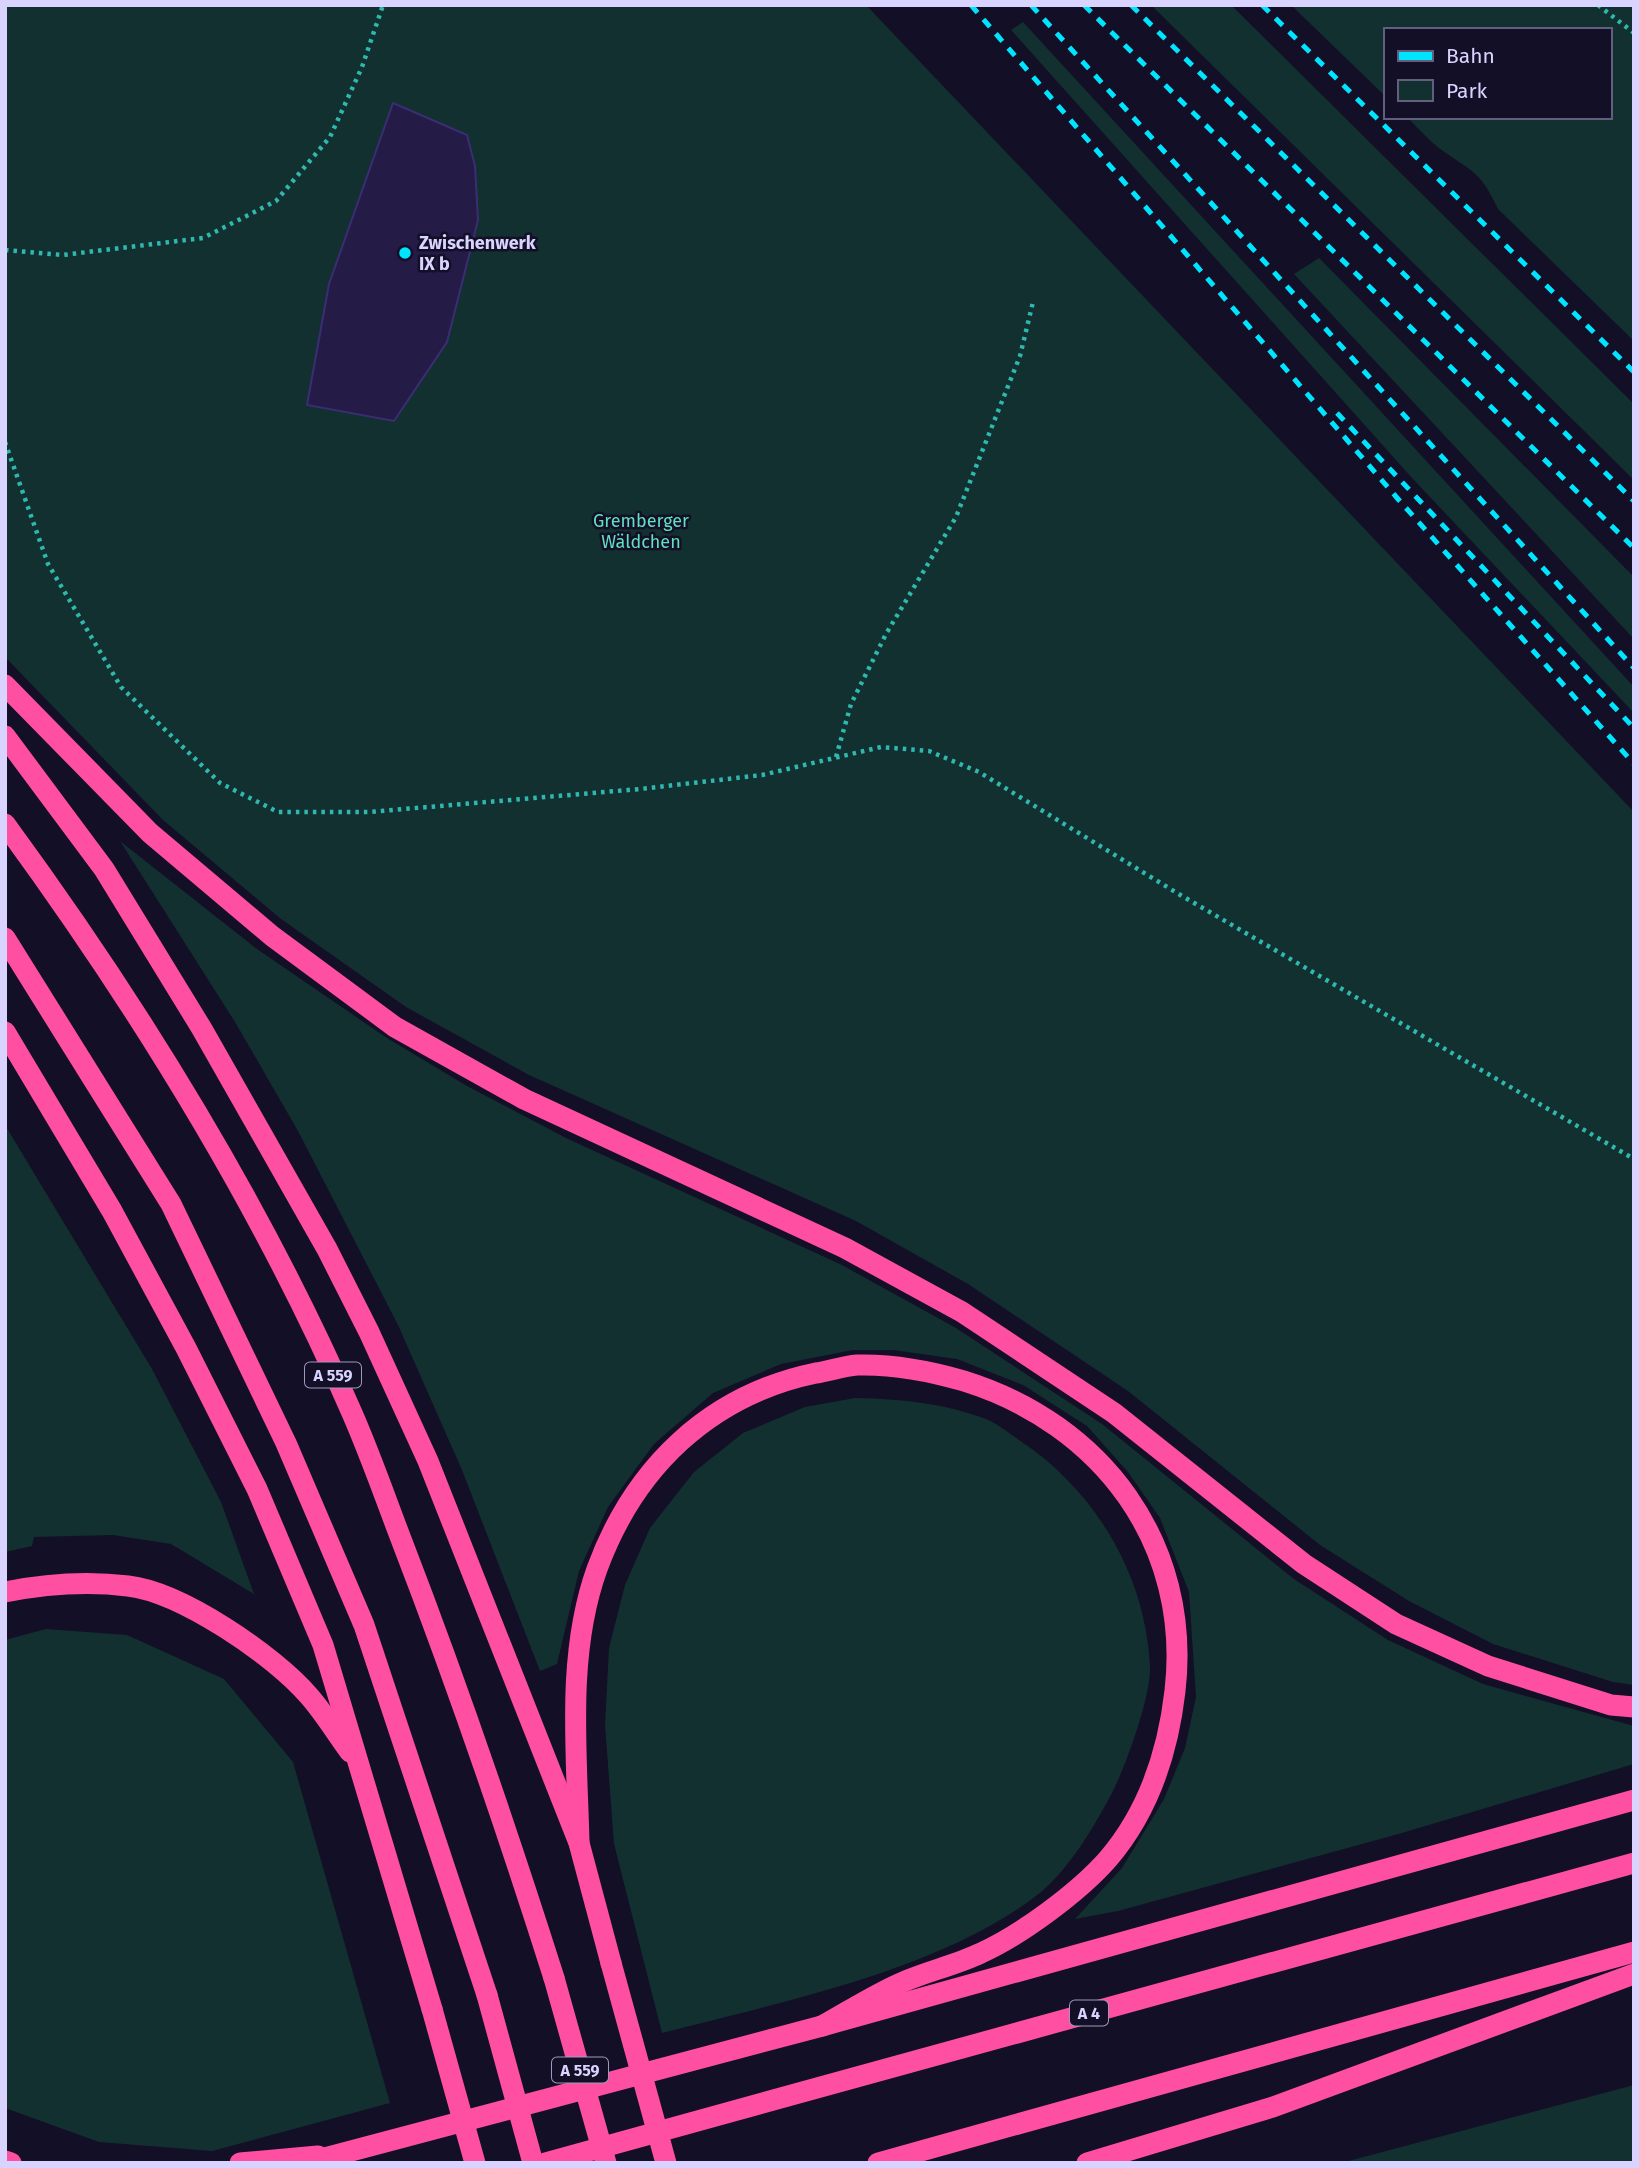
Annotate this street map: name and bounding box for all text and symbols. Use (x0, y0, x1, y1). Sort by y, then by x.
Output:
legend (1384, 28, 1611, 119)
text: Bahn (1446, 43, 1495, 69)
text: Park (1446, 78, 1488, 104)
place label: Zwischenwerk IX b (419, 232, 537, 275)
marker: Zwischenwerk IX b (397, 245, 413, 261)
park label: Gremberger Wäldchen (593, 510, 689, 553)
road number: A 559 (305, 1362, 361, 1387)
road number: A 4 (1070, 2000, 1108, 2025)
road number: A 559 (552, 2058, 608, 2082)

